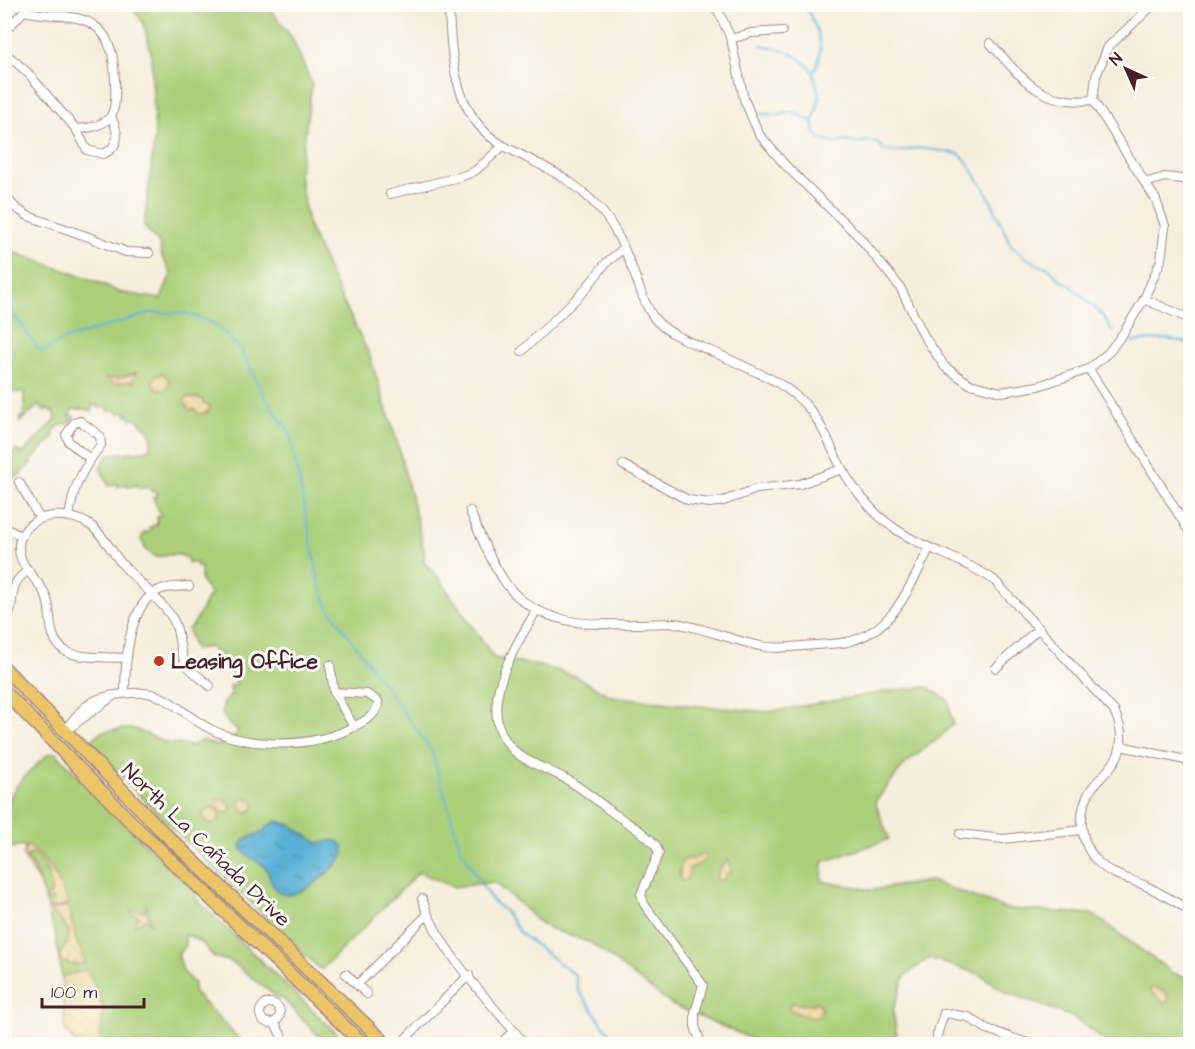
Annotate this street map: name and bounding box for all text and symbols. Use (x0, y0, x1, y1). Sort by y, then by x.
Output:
north arrow (1096, 39, 1156, 99)
text: N (1105, 48, 1127, 70)
place label: Leasing Office (171, 647, 319, 678)
marker: Leasing Office (152, 654, 166, 668)
street label: North La Cañada Drive (115, 757, 297, 933)
scale bar (42, 971, 144, 1009)
text: 100 m (51, 980, 97, 1005)

